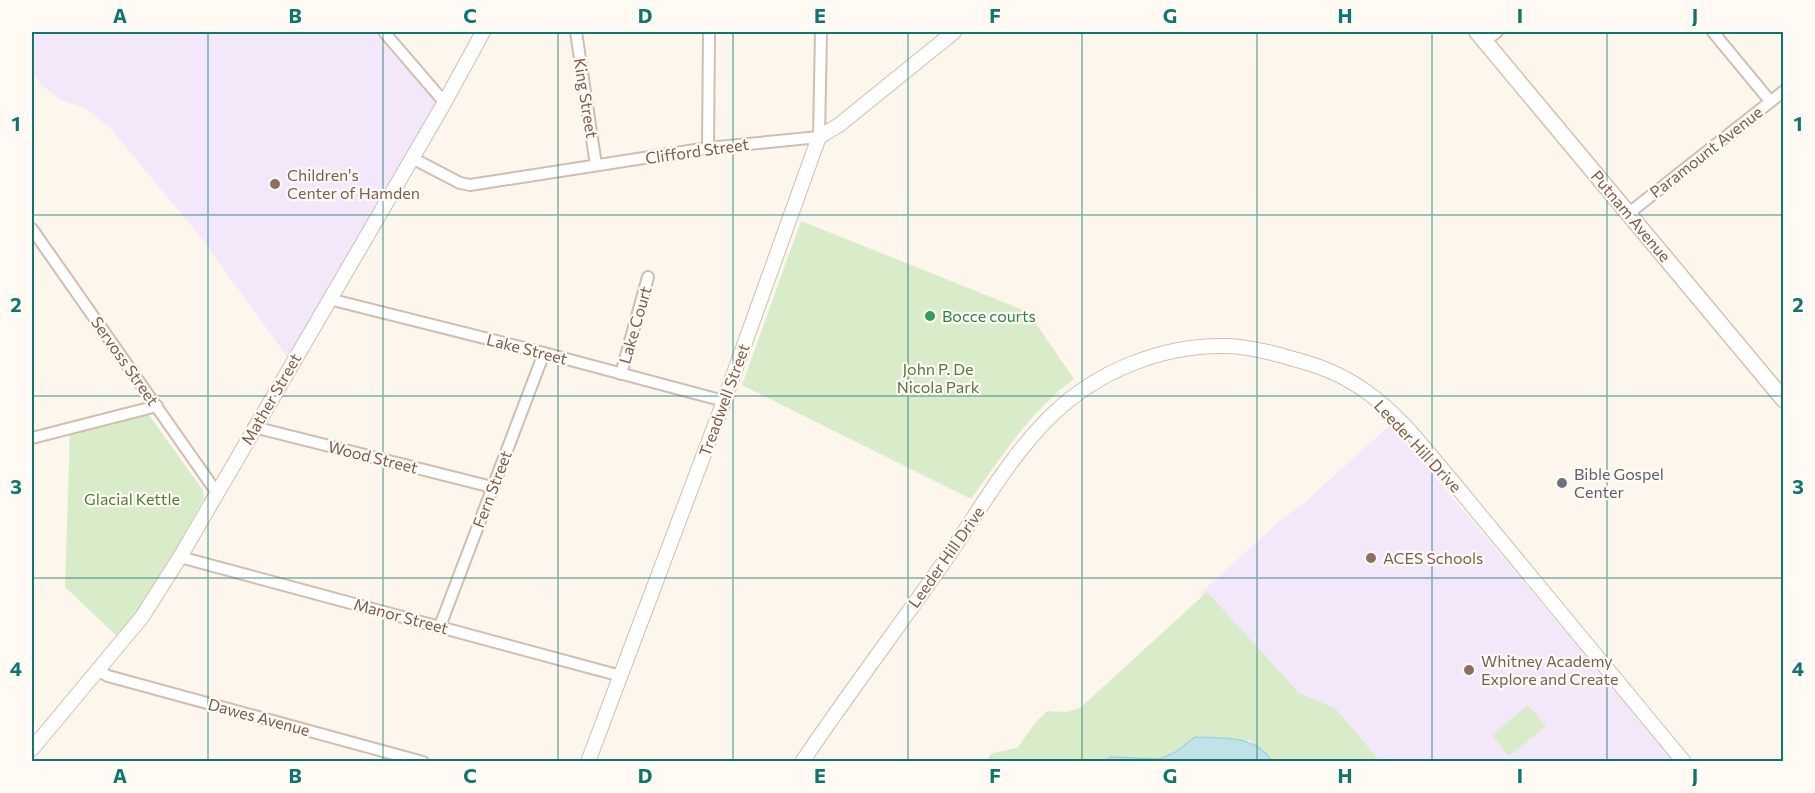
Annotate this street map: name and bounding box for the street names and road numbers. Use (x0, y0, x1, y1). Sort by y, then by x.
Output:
street label: King Street (571, 56, 602, 140)
street label: Paramount Avenue (1646, 102, 1766, 201)
street label: Clifford Street (644, 134, 750, 167)
street label: Putnam Avenue (1588, 166, 1675, 265)
street label: Lake Court (614, 283, 655, 366)
street label: Servoss Street (88, 313, 163, 409)
street label: Lake Street (485, 329, 570, 368)
street label: Treadwell Street (694, 341, 753, 459)
street label: Mather Street (237, 349, 305, 448)
street label: Leeder Hill Drive (1371, 396, 1466, 496)
street label: Wood Street (326, 436, 420, 477)
street label: Fern Street (468, 447, 515, 530)
street label: Leeder Hill Drive (904, 502, 988, 611)
street label: Manor Street (352, 594, 451, 637)
street label: Dawes Avenue (206, 694, 312, 739)

